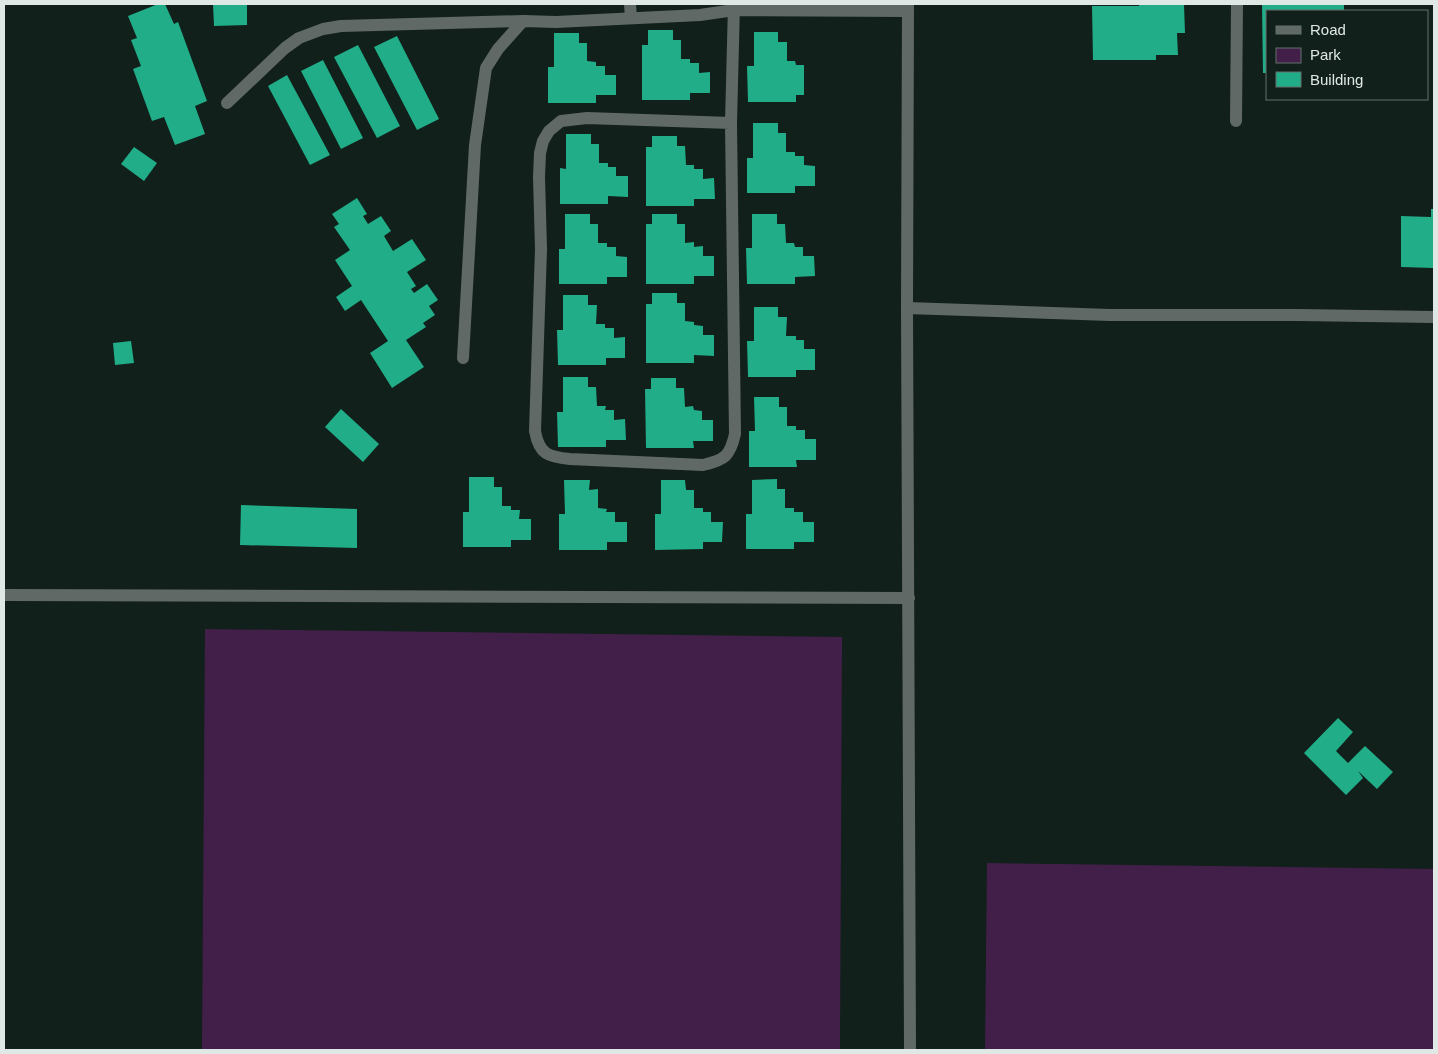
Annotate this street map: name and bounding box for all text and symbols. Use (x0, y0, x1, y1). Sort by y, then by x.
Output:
legend (1266, 10, 1428, 100)
text: Road (1310, 21, 1346, 38)
text: Park (1310, 46, 1341, 63)
text: Building (1310, 71, 1363, 88)

